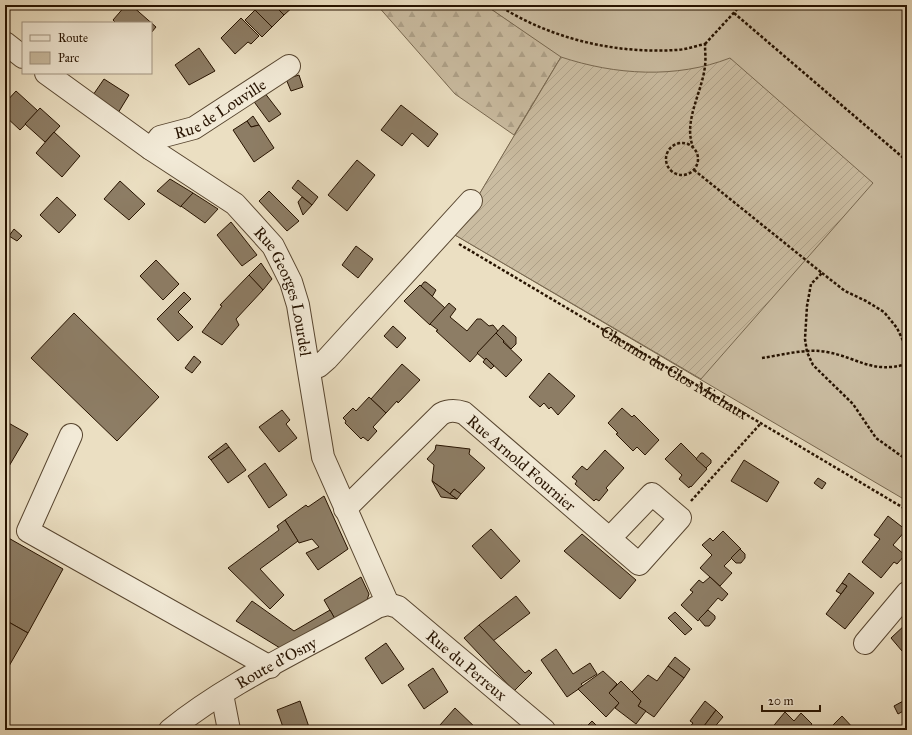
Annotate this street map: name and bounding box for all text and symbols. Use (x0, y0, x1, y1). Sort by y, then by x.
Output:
legend (22, 22, 152, 74)
text: Route (58, 31, 88, 45)
text: Parc (58, 51, 79, 65)
street label: Rue de Louville (172, 75, 270, 143)
street label: Rue Georges Lourdel (250, 223, 315, 358)
street label: Chemin du Clos Michaux (598, 322, 752, 424)
street label: Rue Arnold Fournier (463, 411, 580, 515)
street label: Rue du Perreux (422, 626, 511, 705)
street label: Route d'Osny (232, 633, 320, 693)
scale bar (762, 687, 820, 713)
text: 20 m (768, 694, 794, 708)

